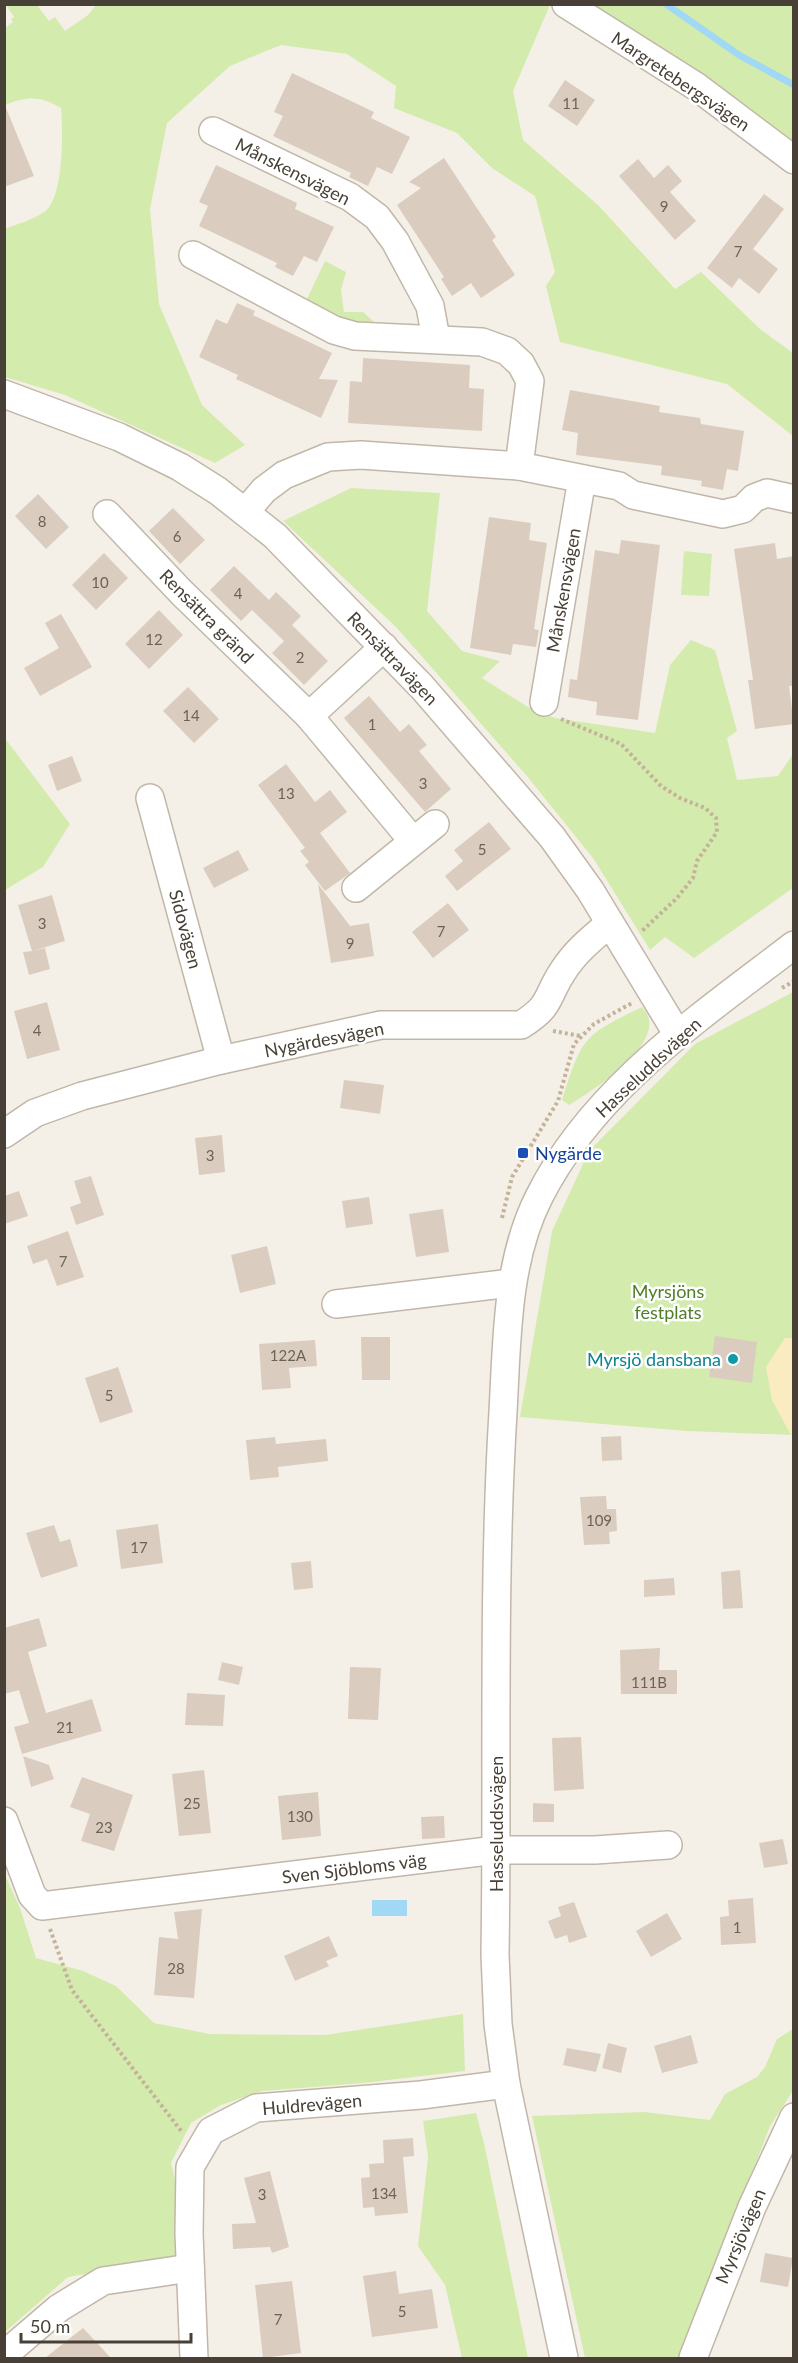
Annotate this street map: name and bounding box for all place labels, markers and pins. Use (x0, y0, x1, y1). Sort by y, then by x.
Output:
place label: Nygärde (535, 1142, 602, 1164)
marker: Nygärde (516, 1146, 530, 1160)
place label: Myrsjö dansbana (587, 1348, 721, 1370)
marker: Myrsjö dansbana (726, 1352, 740, 1366)

